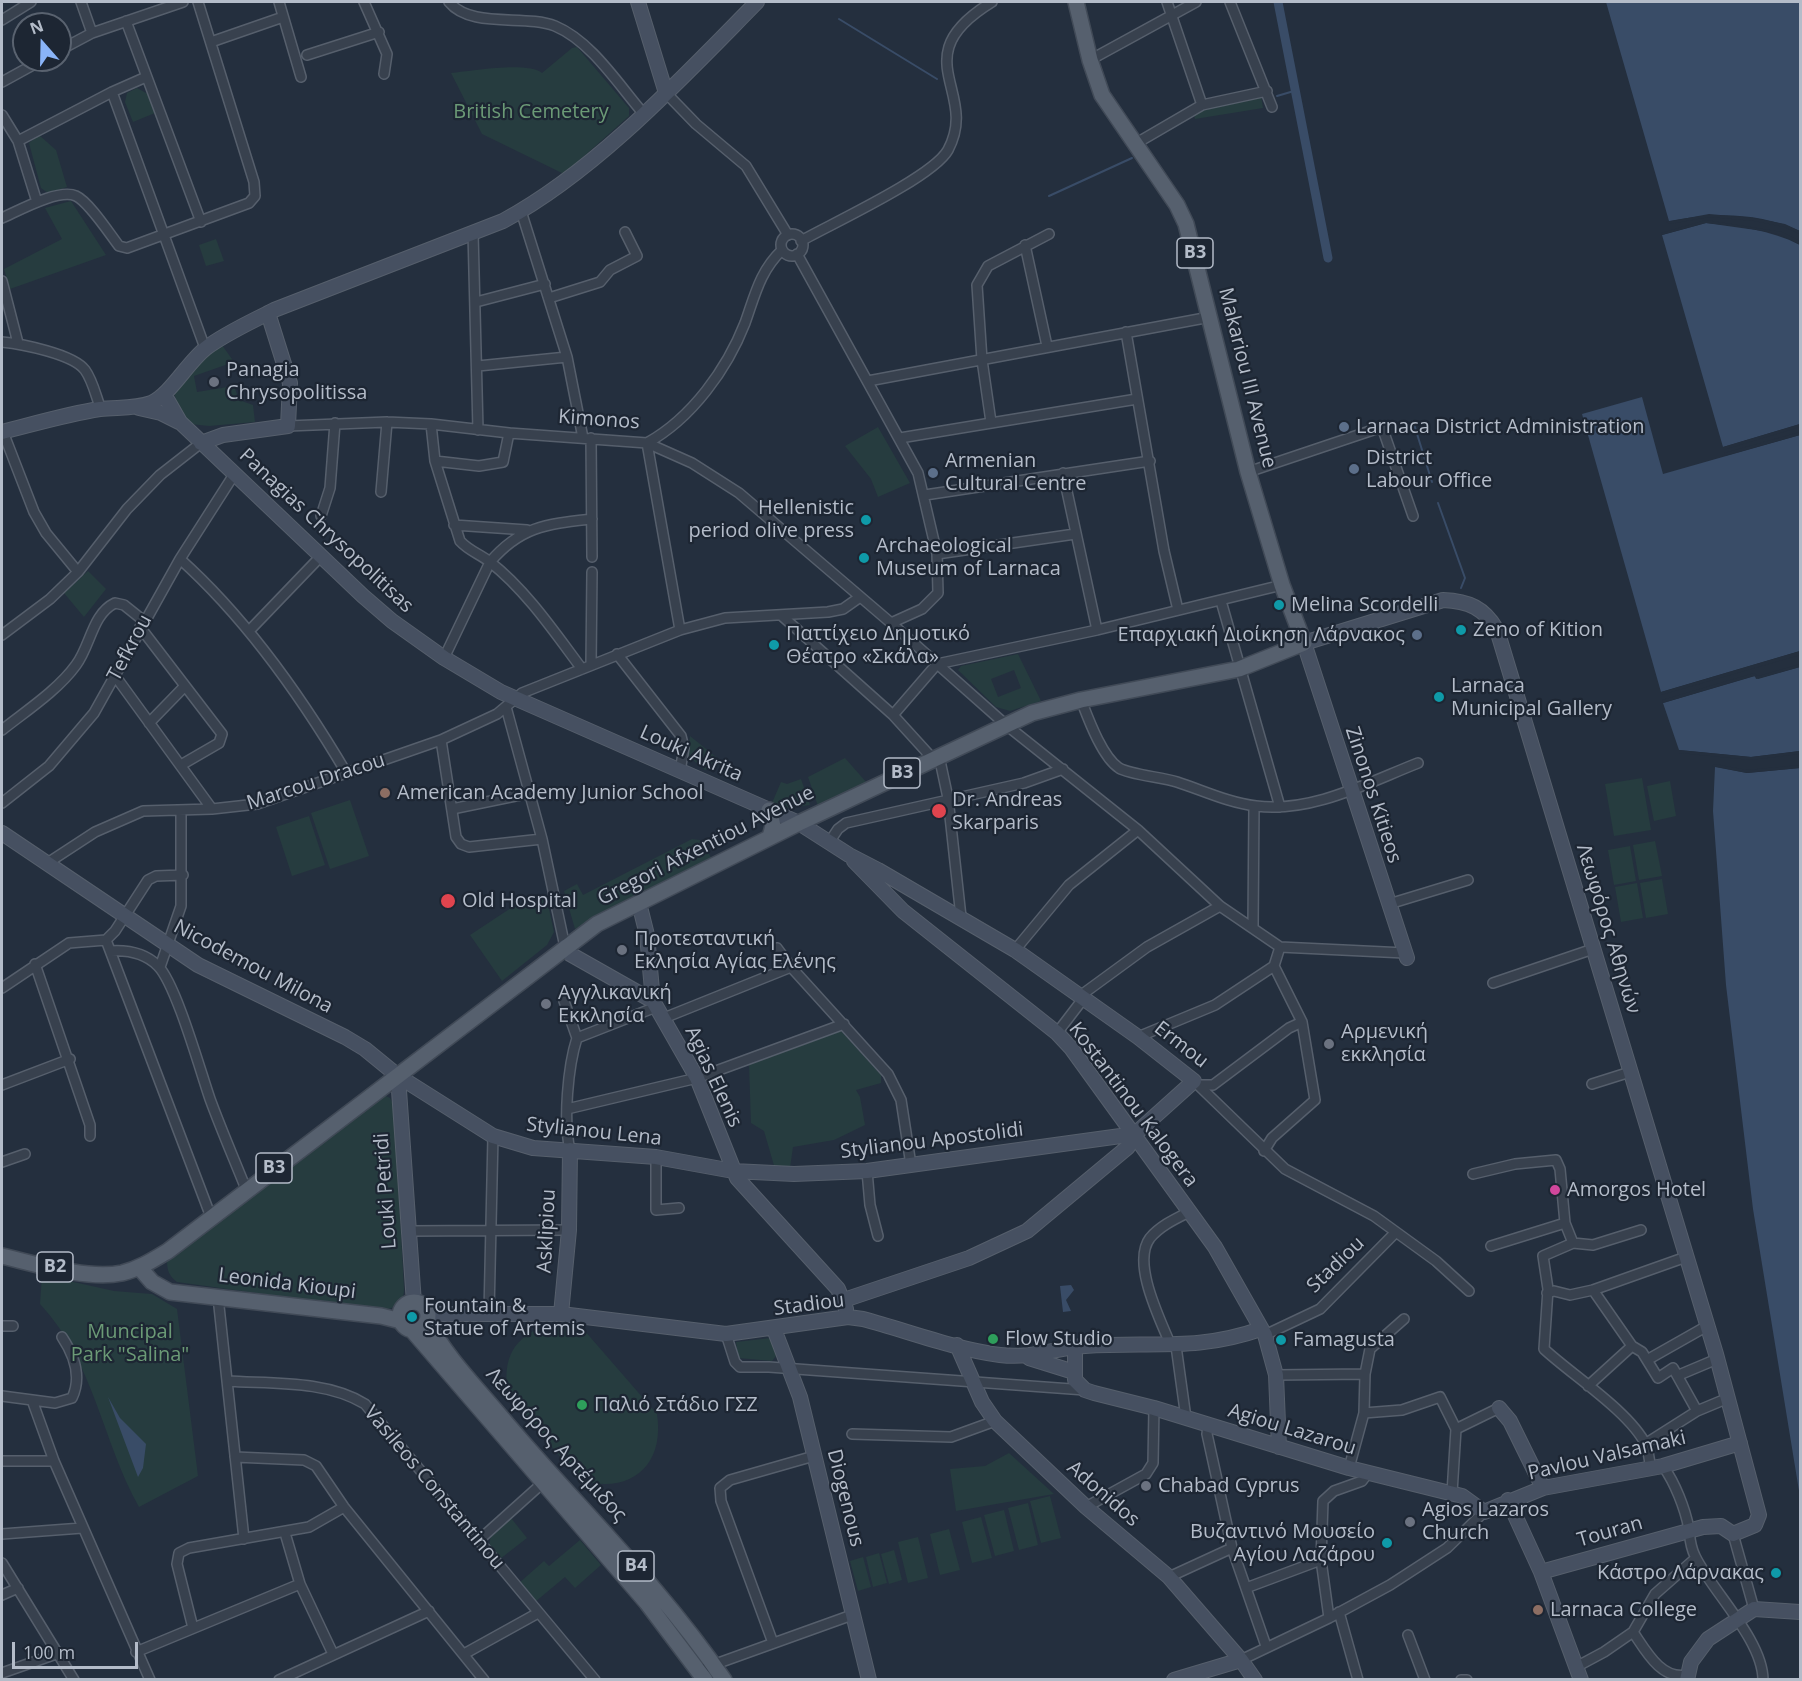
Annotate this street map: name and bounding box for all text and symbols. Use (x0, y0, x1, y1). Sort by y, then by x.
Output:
north arrow (12, 12, 72, 72)
text: N (27, 14, 46, 40)
park label: British Cemetery (453, 100, 609, 124)
road number: B3 (1177, 238, 1213, 268)
street label: Makariou III Avenue (1213, 285, 1281, 471)
place label: Panagia Chrysopolitissa (226, 358, 367, 405)
marker: Panagia Chrysopolitissa (207, 375, 221, 389)
street label: Kimonos (557, 405, 641, 435)
place label: Larnaca District Administration (1356, 415, 1645, 439)
marker: Larnaca District Administration (1337, 420, 1351, 434)
street label: Panagias Chrysopolitisas (234, 444, 418, 618)
place label: District Labour Office (1366, 446, 1492, 493)
place label: Armenian Cultural Centre (945, 449, 1086, 496)
marker: District Labour Office (1347, 462, 1361, 476)
marker: Armenian Cultural Centre (926, 466, 940, 480)
place label: Hellenistic period olive press (689, 496, 854, 543)
marker: Hellenistic period olive press (859, 513, 873, 527)
place label: Archaeological Museum of Larnaca (876, 534, 1061, 581)
marker: Archaeological Museum of Larnaca (857, 551, 871, 565)
place label: Melina Scordelli (1291, 593, 1438, 617)
marker: Melina Scordelli (1272, 598, 1286, 612)
street label: Tefkrou (103, 611, 157, 685)
place label: Zeno of Kition (1473, 618, 1603, 642)
place label: Παττίχειο Δημοτικό Θέατρο «Σκάλα» (786, 622, 970, 669)
place label: Επαρχιακή Διοίκηση Λάρνακος (1118, 623, 1405, 647)
marker: Zeno of Kition (1454, 623, 1468, 637)
marker: Επαρχιακή Διοίκηση Λάρνακος (1410, 628, 1424, 642)
marker: Παττίχειο Δημοτικό Θέατρο «Σκάλα» (767, 638, 781, 652)
place label: Larnaca Municipal Gallery (1451, 674, 1612, 721)
marker: Larnaca Municipal Gallery (1432, 690, 1446, 704)
street label: Louki Akrita (636, 721, 746, 787)
street label: Zinonos Kitieos (1340, 724, 1406, 866)
street label: Marcou Dracou (244, 748, 388, 816)
road number: B3 (884, 758, 920, 788)
place label: American Academy Junior School (397, 781, 704, 805)
street label: Gregori Afxentiou Avenue (594, 781, 818, 911)
marker: American Academy Junior School (378, 786, 392, 800)
place label: Dr. Andreas Skarparis (952, 788, 1062, 835)
marker: Dr. Andreas Skarparis (930, 802, 948, 820)
street label: Λεωφόρος Αθηνών (1571, 841, 1645, 1017)
place label: Old Hospital (462, 889, 577, 913)
marker: Old Hospital (439, 892, 457, 910)
street label: Nicodemou Milona (169, 915, 337, 1019)
place label: Προτεσταντική Εκλησία Αγίας Ελένης (634, 927, 836, 974)
marker: Προτεσταντική Εκλησία Αγίας Ελένης (615, 943, 629, 957)
place label: Αγγλικανική Εκκλησία (558, 981, 672, 1028)
marker: Αγγλικανική Εκκλησία (539, 997, 553, 1011)
street label: Ermou (1149, 1016, 1213, 1074)
street label: Kostantinou Kalogera (1063, 1018, 1203, 1192)
place label: Αρμενική εκκλησία (1341, 1020, 1428, 1067)
street label: Agias Elenis (679, 1023, 747, 1131)
marker: Αρμενική εκκλησία (1322, 1037, 1336, 1051)
street label: Stylianou Lena (525, 1113, 663, 1151)
street label: Stylianou Apostolidi (839, 1118, 1025, 1164)
street label: Louki Petridi (370, 1132, 402, 1250)
road number: B3 (256, 1153, 292, 1183)
place label: Amorgos Hotel (1567, 1178, 1706, 1202)
marker: Amorgos Hotel (1548, 1183, 1562, 1197)
street label: Asklipiou (533, 1188, 561, 1274)
street label: Stadiou (1302, 1232, 1370, 1298)
road number: B2 (37, 1252, 73, 1282)
street label: Leonida Kioupi (217, 1264, 357, 1304)
street label: Stadiou (772, 1289, 846, 1321)
place label: Fountain & Statue of Artemis (424, 1294, 585, 1341)
marker: Fountain & Statue of Artemis (405, 1310, 419, 1324)
park label: Muncipal Park "Salina" (71, 1320, 189, 1367)
place label: Flow Studio (1005, 1327, 1113, 1351)
place label: Famagusta (1293, 1328, 1395, 1352)
marker: Flow Studio (986, 1332, 1000, 1346)
marker: Famagusta (1274, 1333, 1288, 1347)
street label: Λεωφόρος Αρτέμιδος (481, 1363, 631, 1527)
place label: Παλιό Στάδιο ΓΣΖ (594, 1393, 758, 1417)
marker: Παλιό Στάδιο ΓΣΖ (575, 1398, 589, 1412)
street label: Agiou Lazarou (1225, 1399, 1359, 1461)
street label: Vasileos Constantinou (358, 1401, 510, 1575)
street label: Pavlou Valsamaki (1526, 1426, 1688, 1486)
street label: Diogenous (821, 1447, 869, 1549)
street label: Adonidos (1062, 1456, 1144, 1532)
place label: Chabad Cyprus (1158, 1474, 1300, 1498)
marker: Chabad Cyprus (1139, 1479, 1153, 1493)
place label: Agios Lazaros Church (1422, 1498, 1549, 1545)
street label: Touran (1575, 1511, 1645, 1553)
marker: Agios Lazaros Church (1403, 1515, 1417, 1529)
place label: Βυζαντινό Μουσείο Αγίου Λαζάρου (1190, 1520, 1375, 1567)
marker: Βυζαντινό Μουσείο Αγίου Λαζάρου (1380, 1536, 1394, 1550)
road number: B4 (618, 1551, 654, 1581)
place label: Κάστρο Λάρνακας (1597, 1561, 1764, 1585)
marker: Κάστρο Λάρνακας (1769, 1566, 1783, 1580)
place label: Larnaca College (1550, 1598, 1697, 1622)
marker: Larnaca College (1531, 1603, 1545, 1617)
scale bar (15, 1630, 141, 1668)
text: 100 m (23, 1640, 75, 1664)

